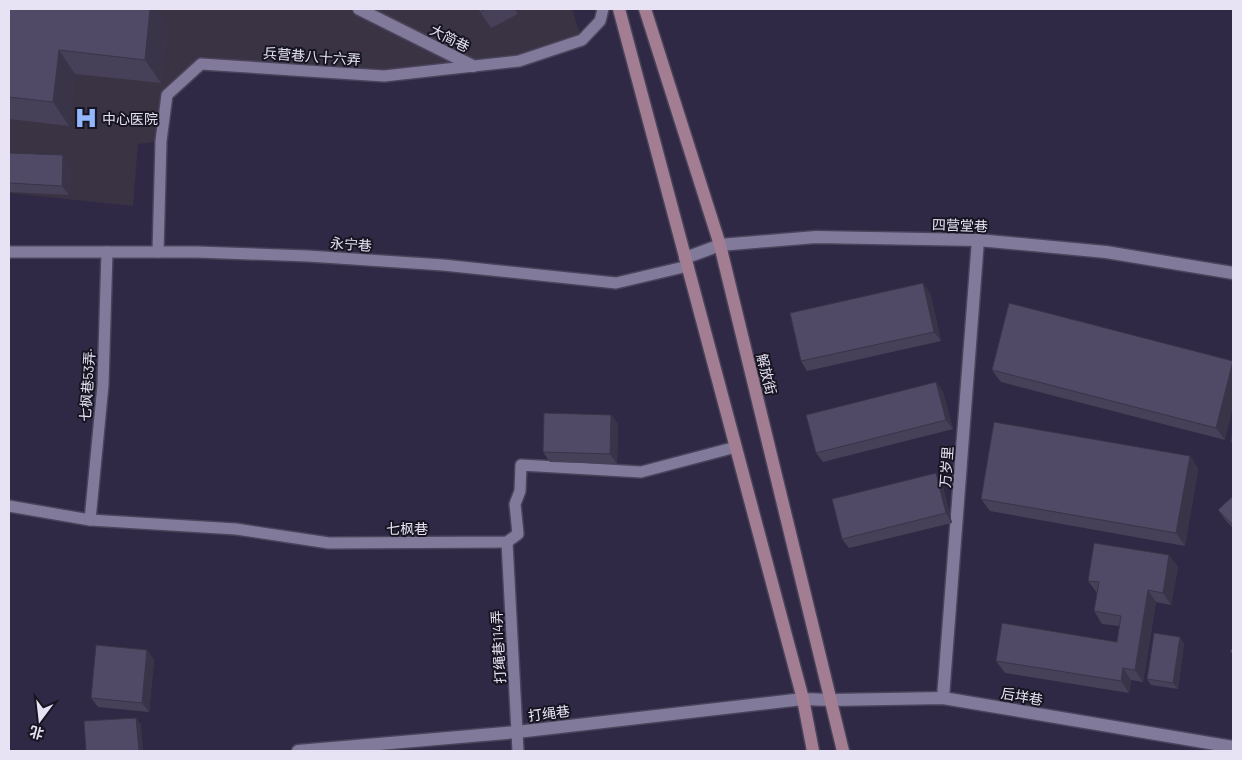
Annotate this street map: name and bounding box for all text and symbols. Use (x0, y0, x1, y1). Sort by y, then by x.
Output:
street label: 大简巷 (427, 21, 473, 55)
street label: 兵营巷八十六弄 (263, 44, 361, 68)
hospital icon: 中心医院 (73, 105, 99, 131)
place label: 中心医院 (102, 110, 158, 127)
street label: 四营堂巷 (932, 216, 988, 234)
street label: 永宁巷 (329, 234, 373, 254)
street label: 七枫巷53弄· (76, 348, 98, 422)
street label: 解放街 (754, 352, 780, 396)
street label: 万岁里 (936, 445, 956, 489)
street label: 七枫巷 (386, 520, 428, 537)
street label: 打绳巷114弄 (488, 610, 508, 684)
street label: 后垟巷 (1000, 684, 1044, 708)
north arrow (15, 695, 65, 745)
street label: 打绳巷 (527, 702, 571, 724)
text: 北 (28, 723, 45, 743)

